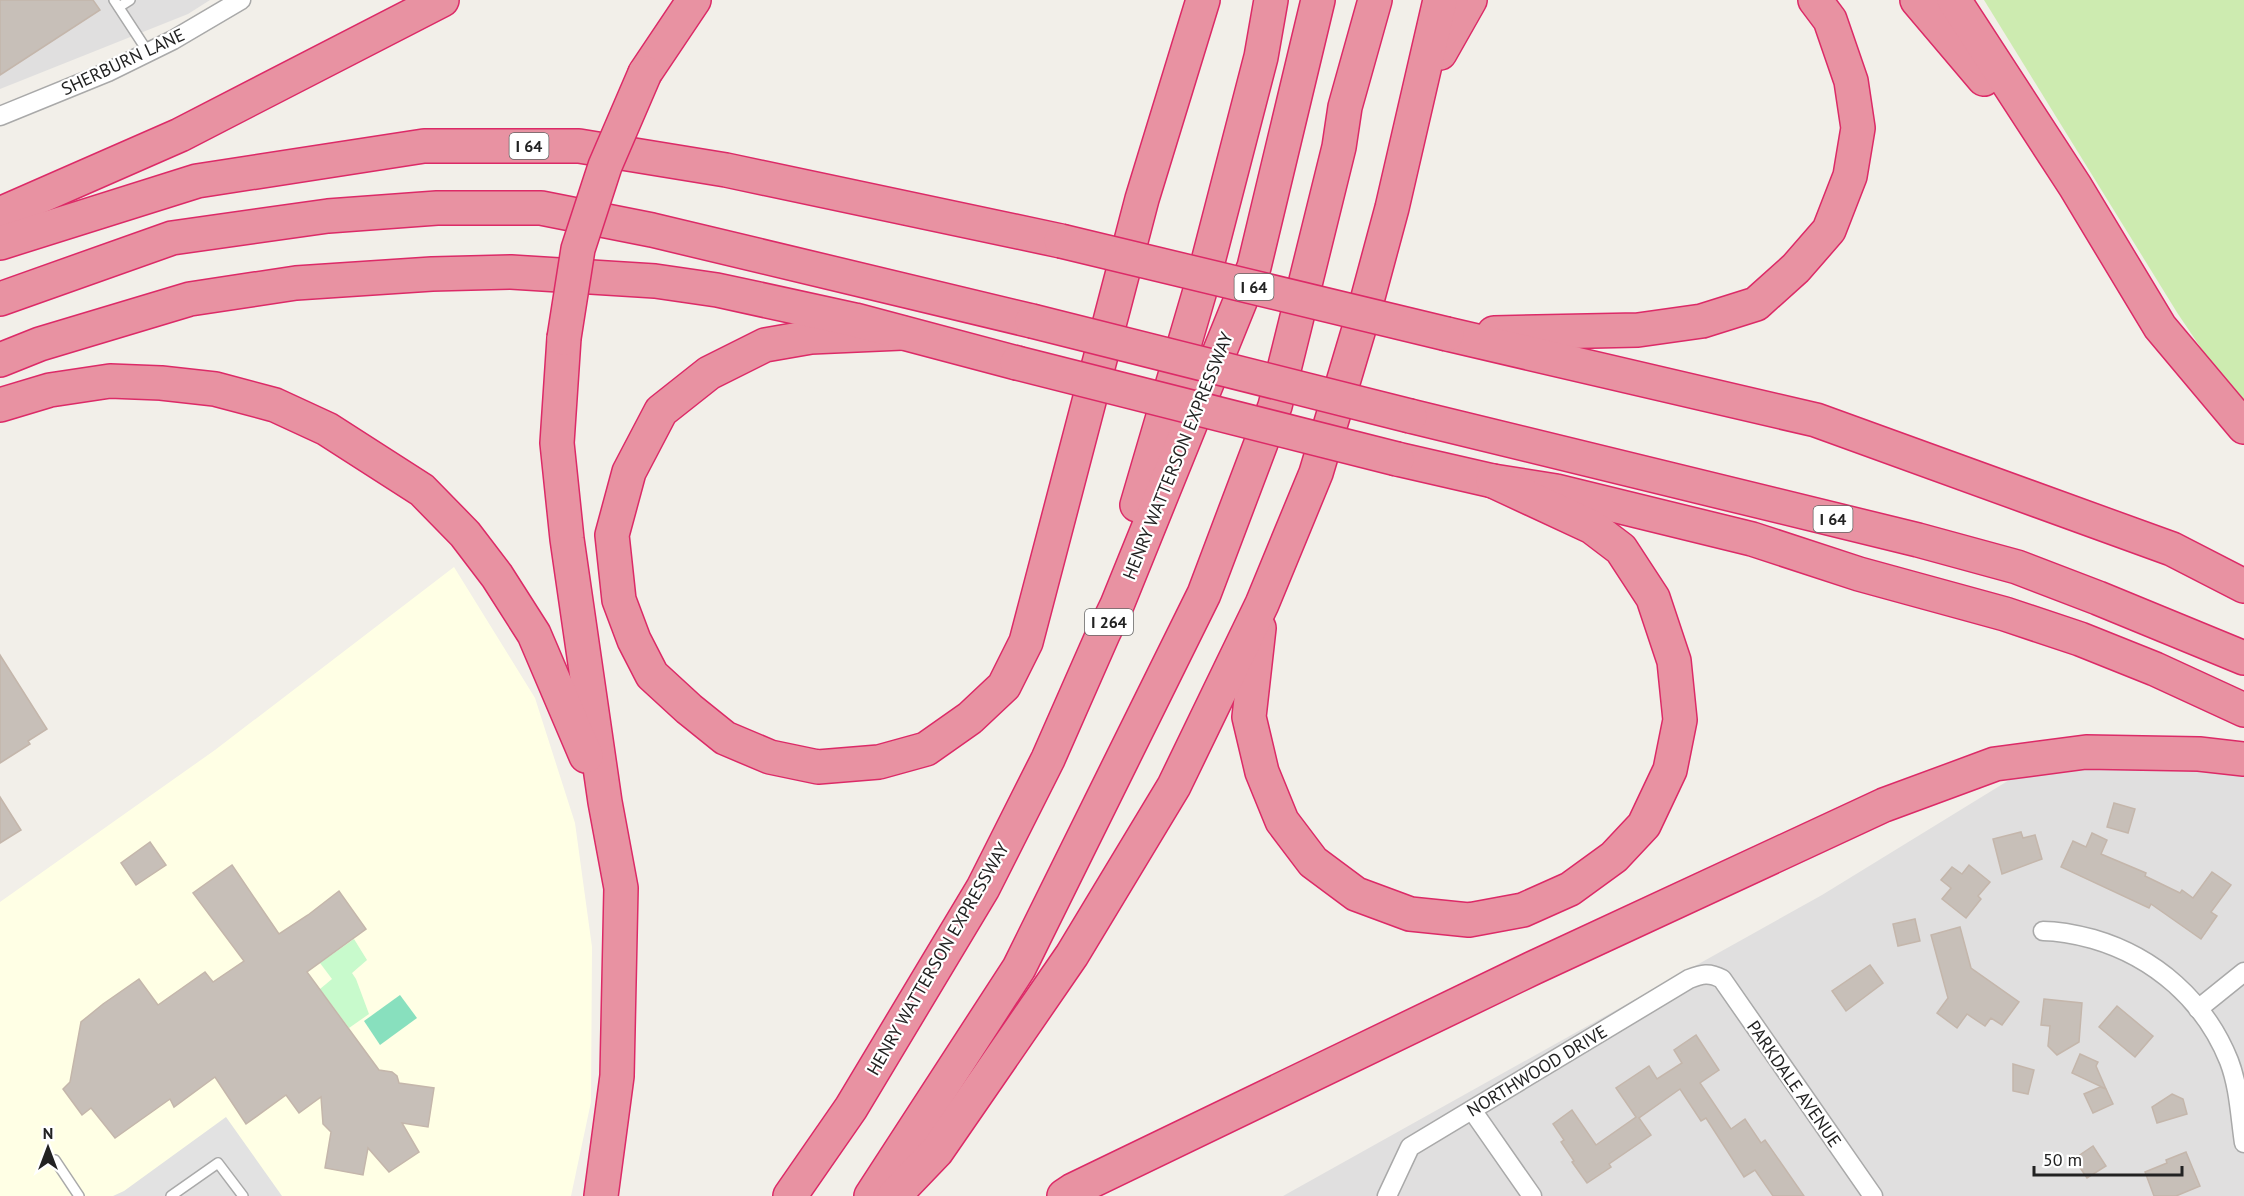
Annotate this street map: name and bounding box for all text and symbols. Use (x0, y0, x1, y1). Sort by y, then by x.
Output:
street label: SHERBURN LANE (57, 23, 188, 100)
road number: I 64 (510, 133, 548, 159)
road number: I 64 (1234, 274, 1274, 300)
street label: HENRY WATTERSON EXPRESSWAY (1117, 329, 1238, 583)
road number: I 64 (1814, 506, 1852, 532)
road number: I 264 (1085, 609, 1133, 635)
street label: HENRY WATTERSON EXPRESSWAY (861, 838, 1014, 1079)
street label: PARKDALE AVENUE (1742, 1016, 1847, 1151)
street label: NORTHWOOD DRIVE (1462, 1020, 1611, 1121)
north arrow (18, 1118, 78, 1178)
text: N (43, 1123, 53, 1143)
scale bar (2034, 1139, 2182, 1177)
text: 50 m (2043, 1148, 2082, 1171)

